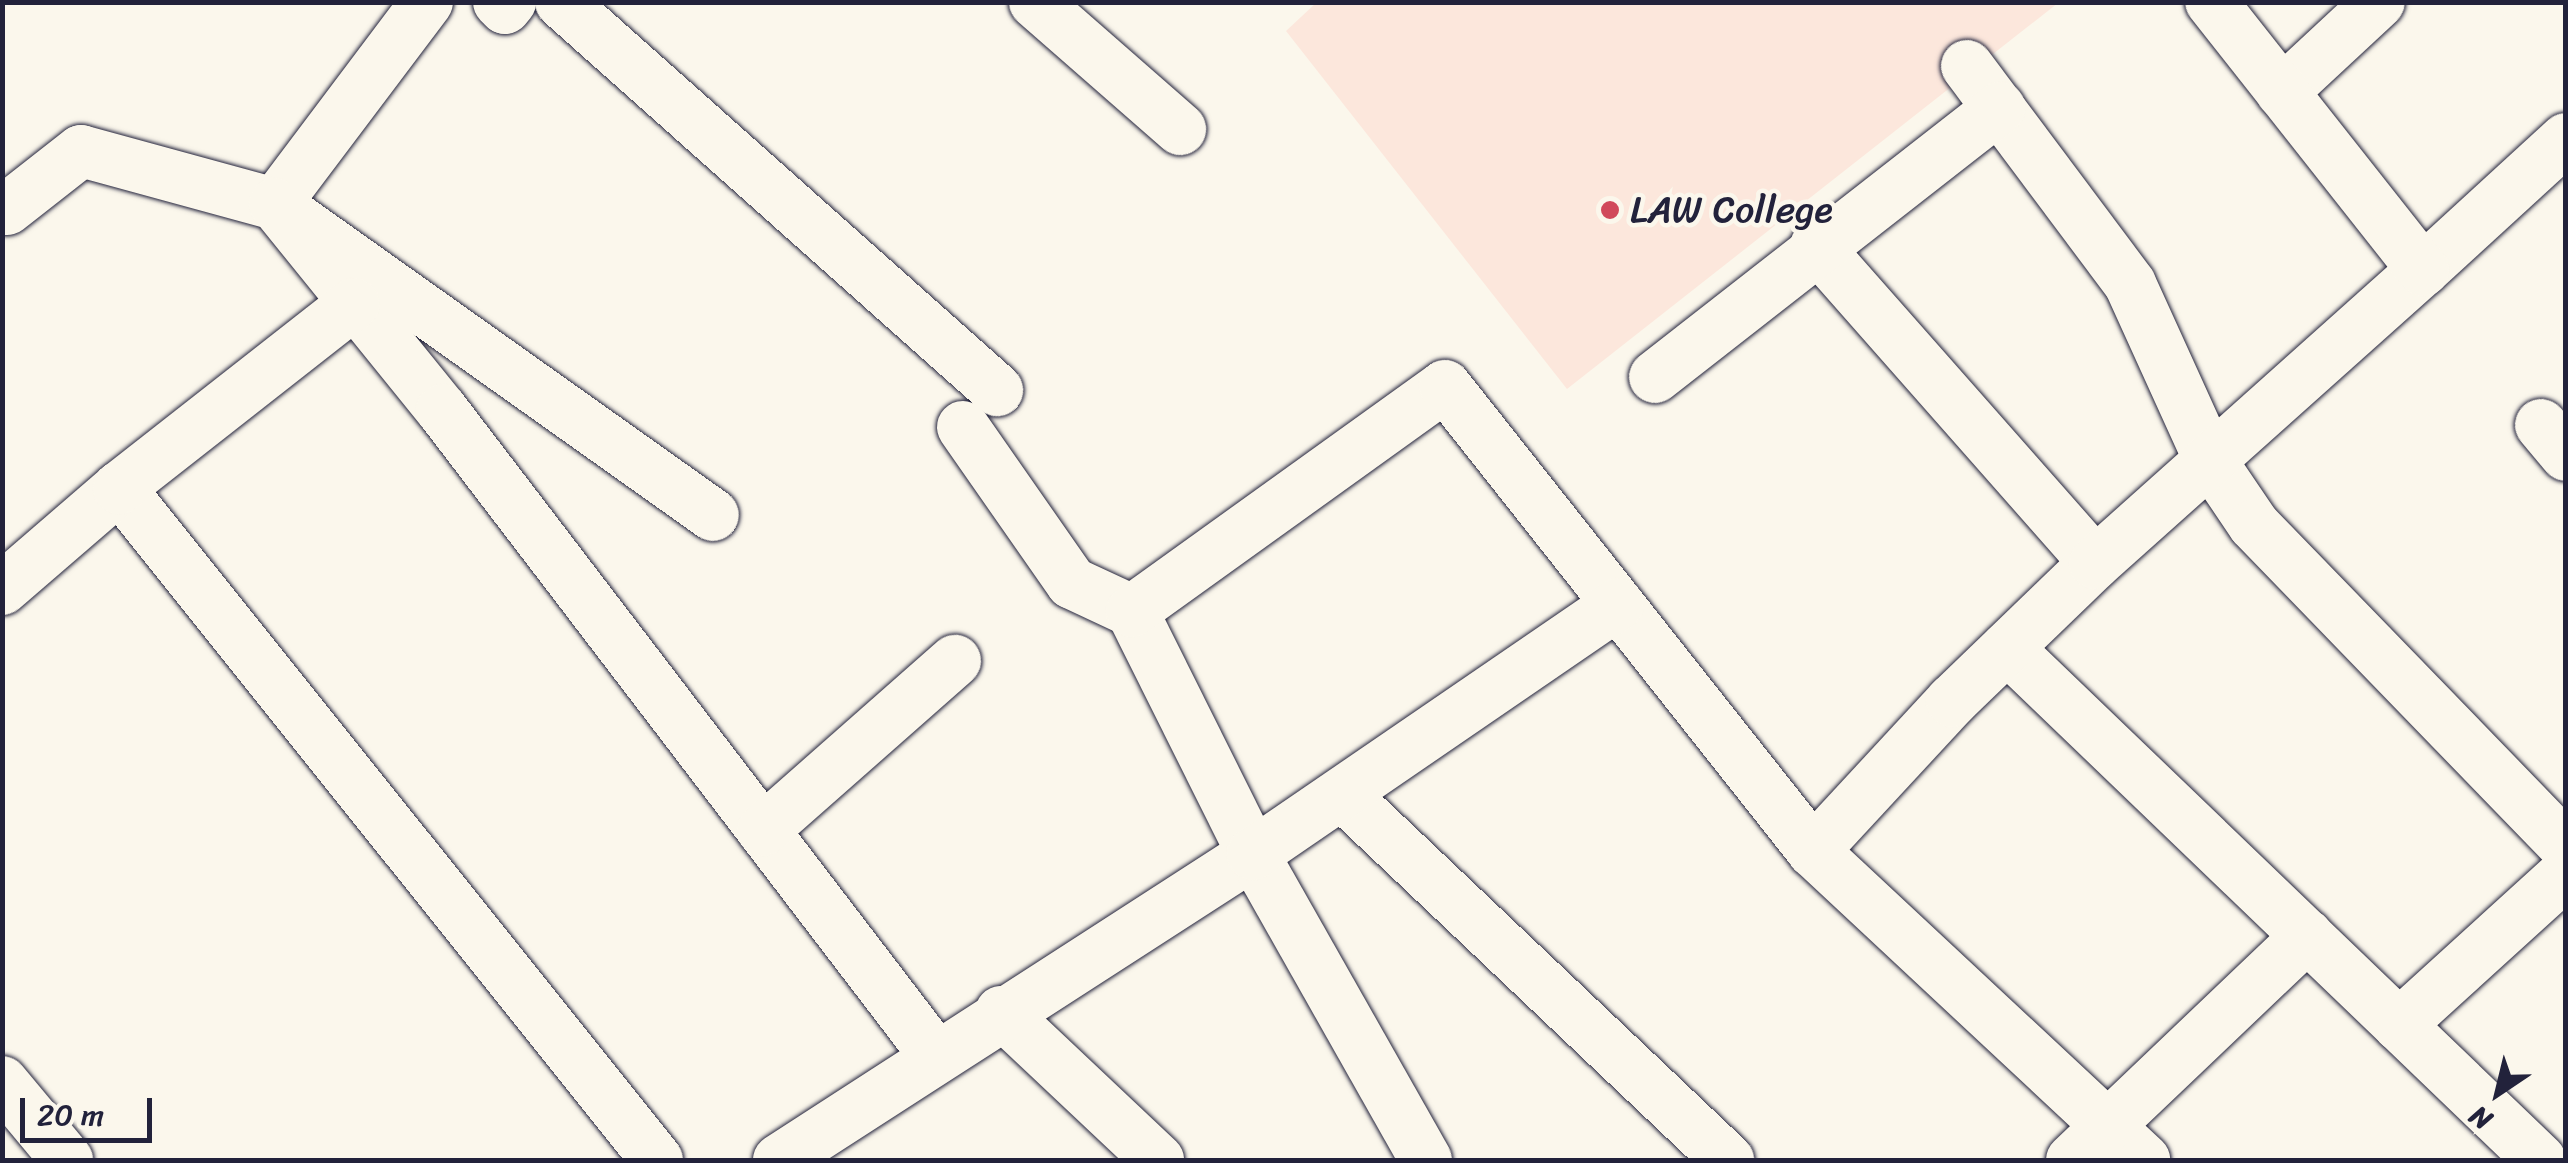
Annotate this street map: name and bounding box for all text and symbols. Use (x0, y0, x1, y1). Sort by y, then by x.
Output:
place label: LAW College (1630, 187, 1834, 233)
marker: LAW College (1599, 199, 1621, 221)
north arrow (2448, 1043, 2548, 1143)
scale bar (25, 1078, 158, 1140)
text: 20 m (37, 1088, 104, 1142)
text: N (2459, 1092, 2503, 1144)

